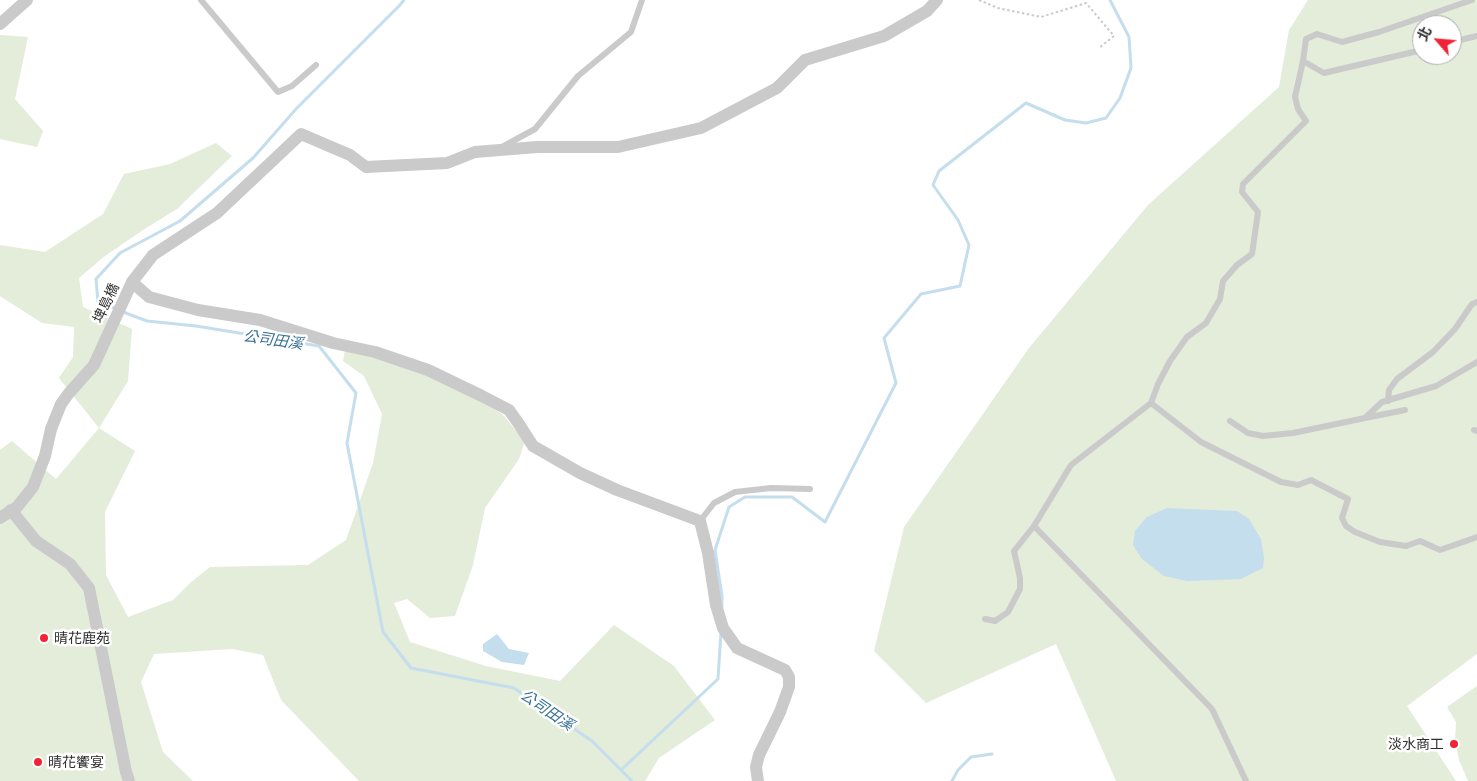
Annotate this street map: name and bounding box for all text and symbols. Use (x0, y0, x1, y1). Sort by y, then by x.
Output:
north arrow (1412, 15, 1462, 65)
text: 北 (1413, 23, 1435, 44)
street label: 埤島橋 (90, 280, 122, 326)
water label: 公司田溪 (242, 327, 304, 353)
place label: 晴花鹿苑 (54, 630, 110, 646)
marker: 晴花鹿苑 (38, 632, 50, 644)
water label: 公司田溪 (517, 686, 577, 734)
place label: 淡水商工 (1388, 736, 1444, 752)
marker: 淡水商工 (1448, 738, 1460, 750)
place label: 晴花饗宴 (48, 754, 104, 770)
marker: 晴花饗宴 (32, 756, 44, 768)

